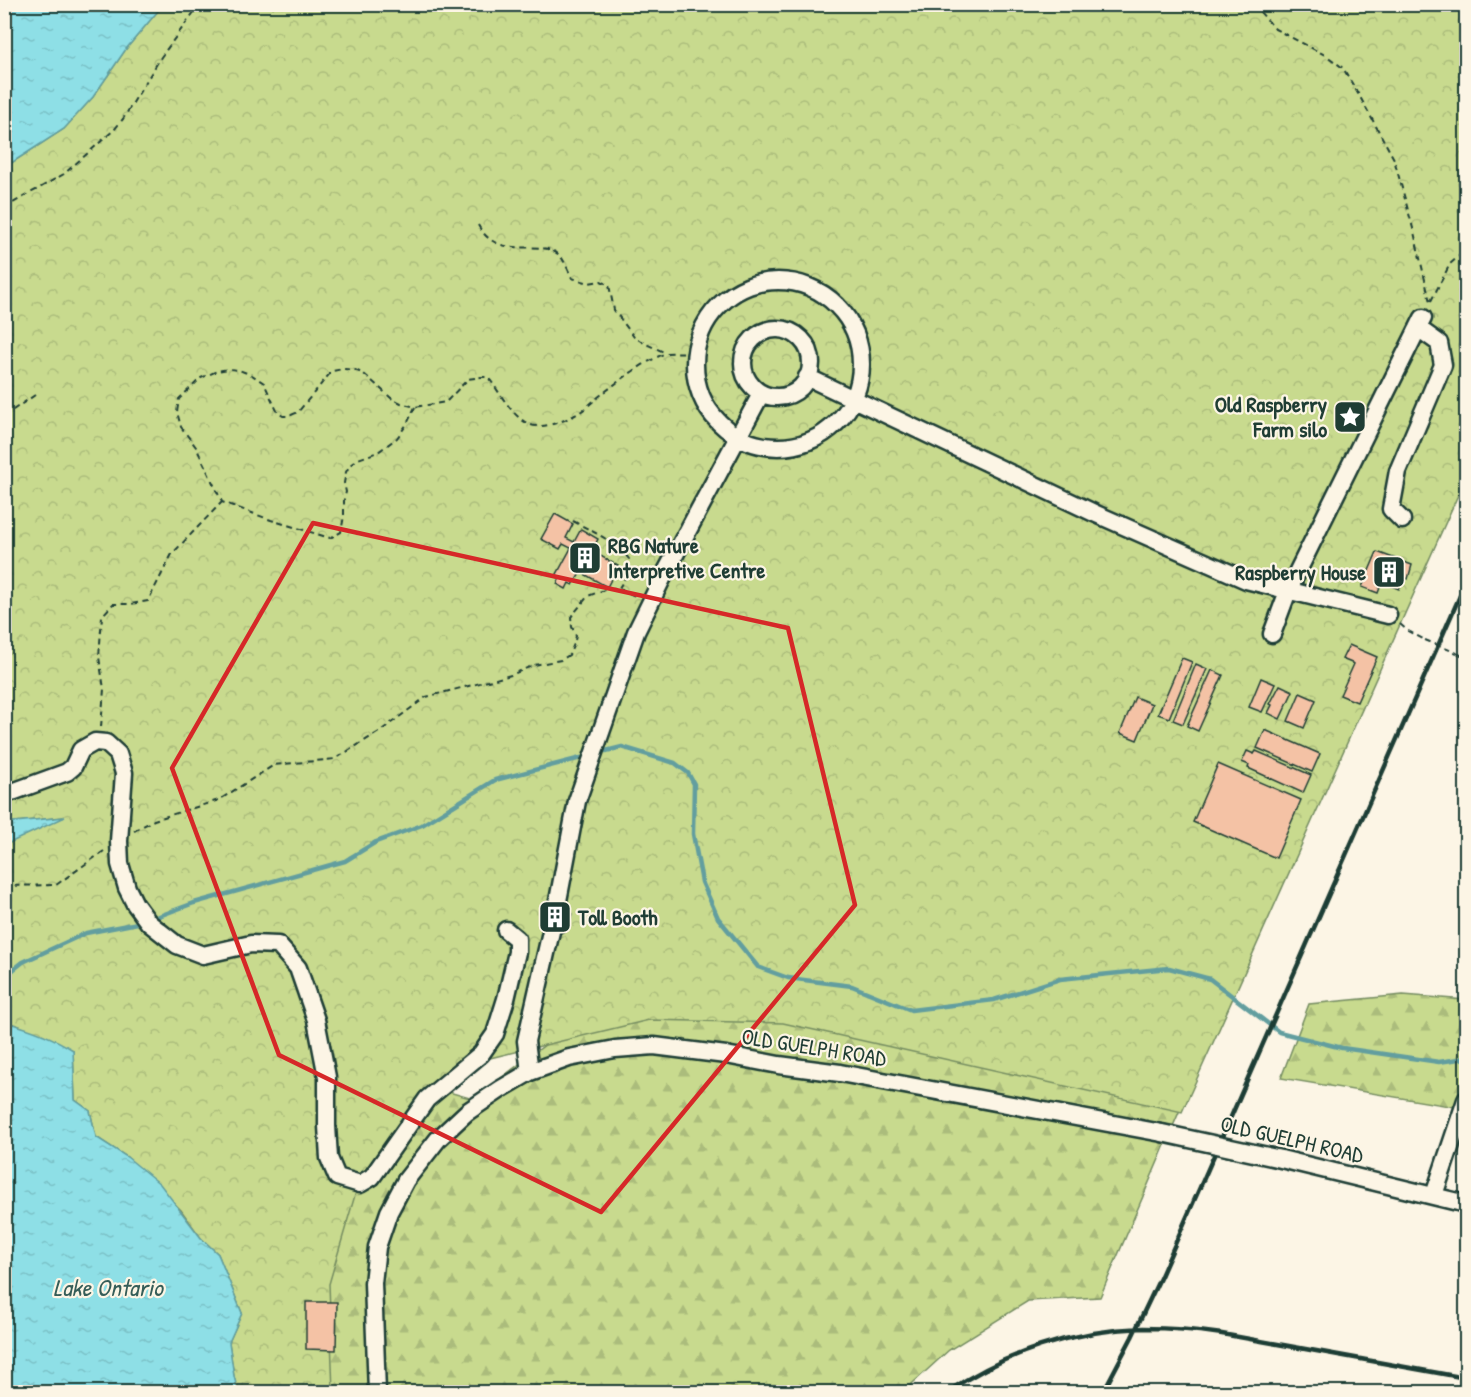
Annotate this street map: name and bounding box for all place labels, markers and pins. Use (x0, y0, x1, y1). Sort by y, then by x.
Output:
place label: Old Raspberry Farm silo (1215, 389, 1328, 444)
place icon: Old Raspberry Farm silo (1332, 399, 1368, 435)
place label: RBG Nature Interpretive Centre (608, 530, 765, 586)
building icon: RBG Nature Interpretive Centre (567, 540, 603, 576)
building icon: Raspberry House (1371, 554, 1407, 590)
place label: Raspberry House (1235, 557, 1366, 588)
building icon: Toll Booth (537, 899, 573, 935)
place label: Toll Booth (577, 902, 658, 932)

